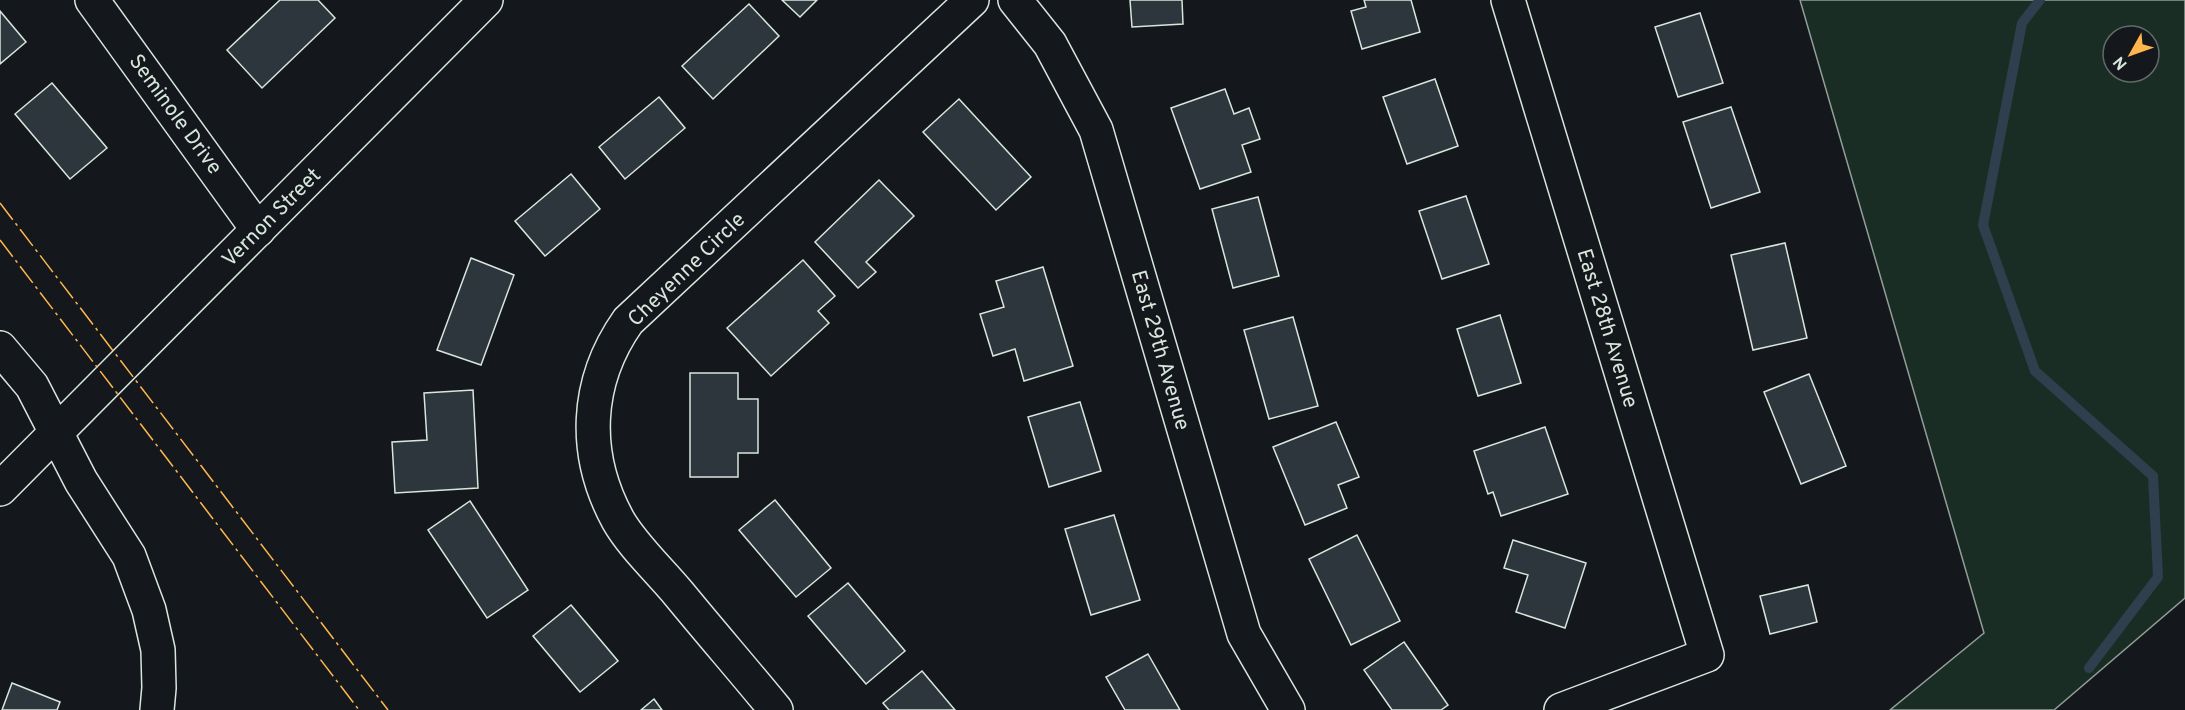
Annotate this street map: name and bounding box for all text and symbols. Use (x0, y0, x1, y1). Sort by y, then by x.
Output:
north arrow (2101, 24, 2161, 84)
street label: Seminole Drive (122, 49, 227, 180)
text: N (2110, 52, 2132, 73)
street label: Vernon Street (217, 163, 327, 273)
street label: Cheyenne Circle (622, 207, 752, 333)
street label: East 28th Avenue (1570, 246, 1644, 411)
street label: East 29th Avenue (1124, 267, 1195, 433)

